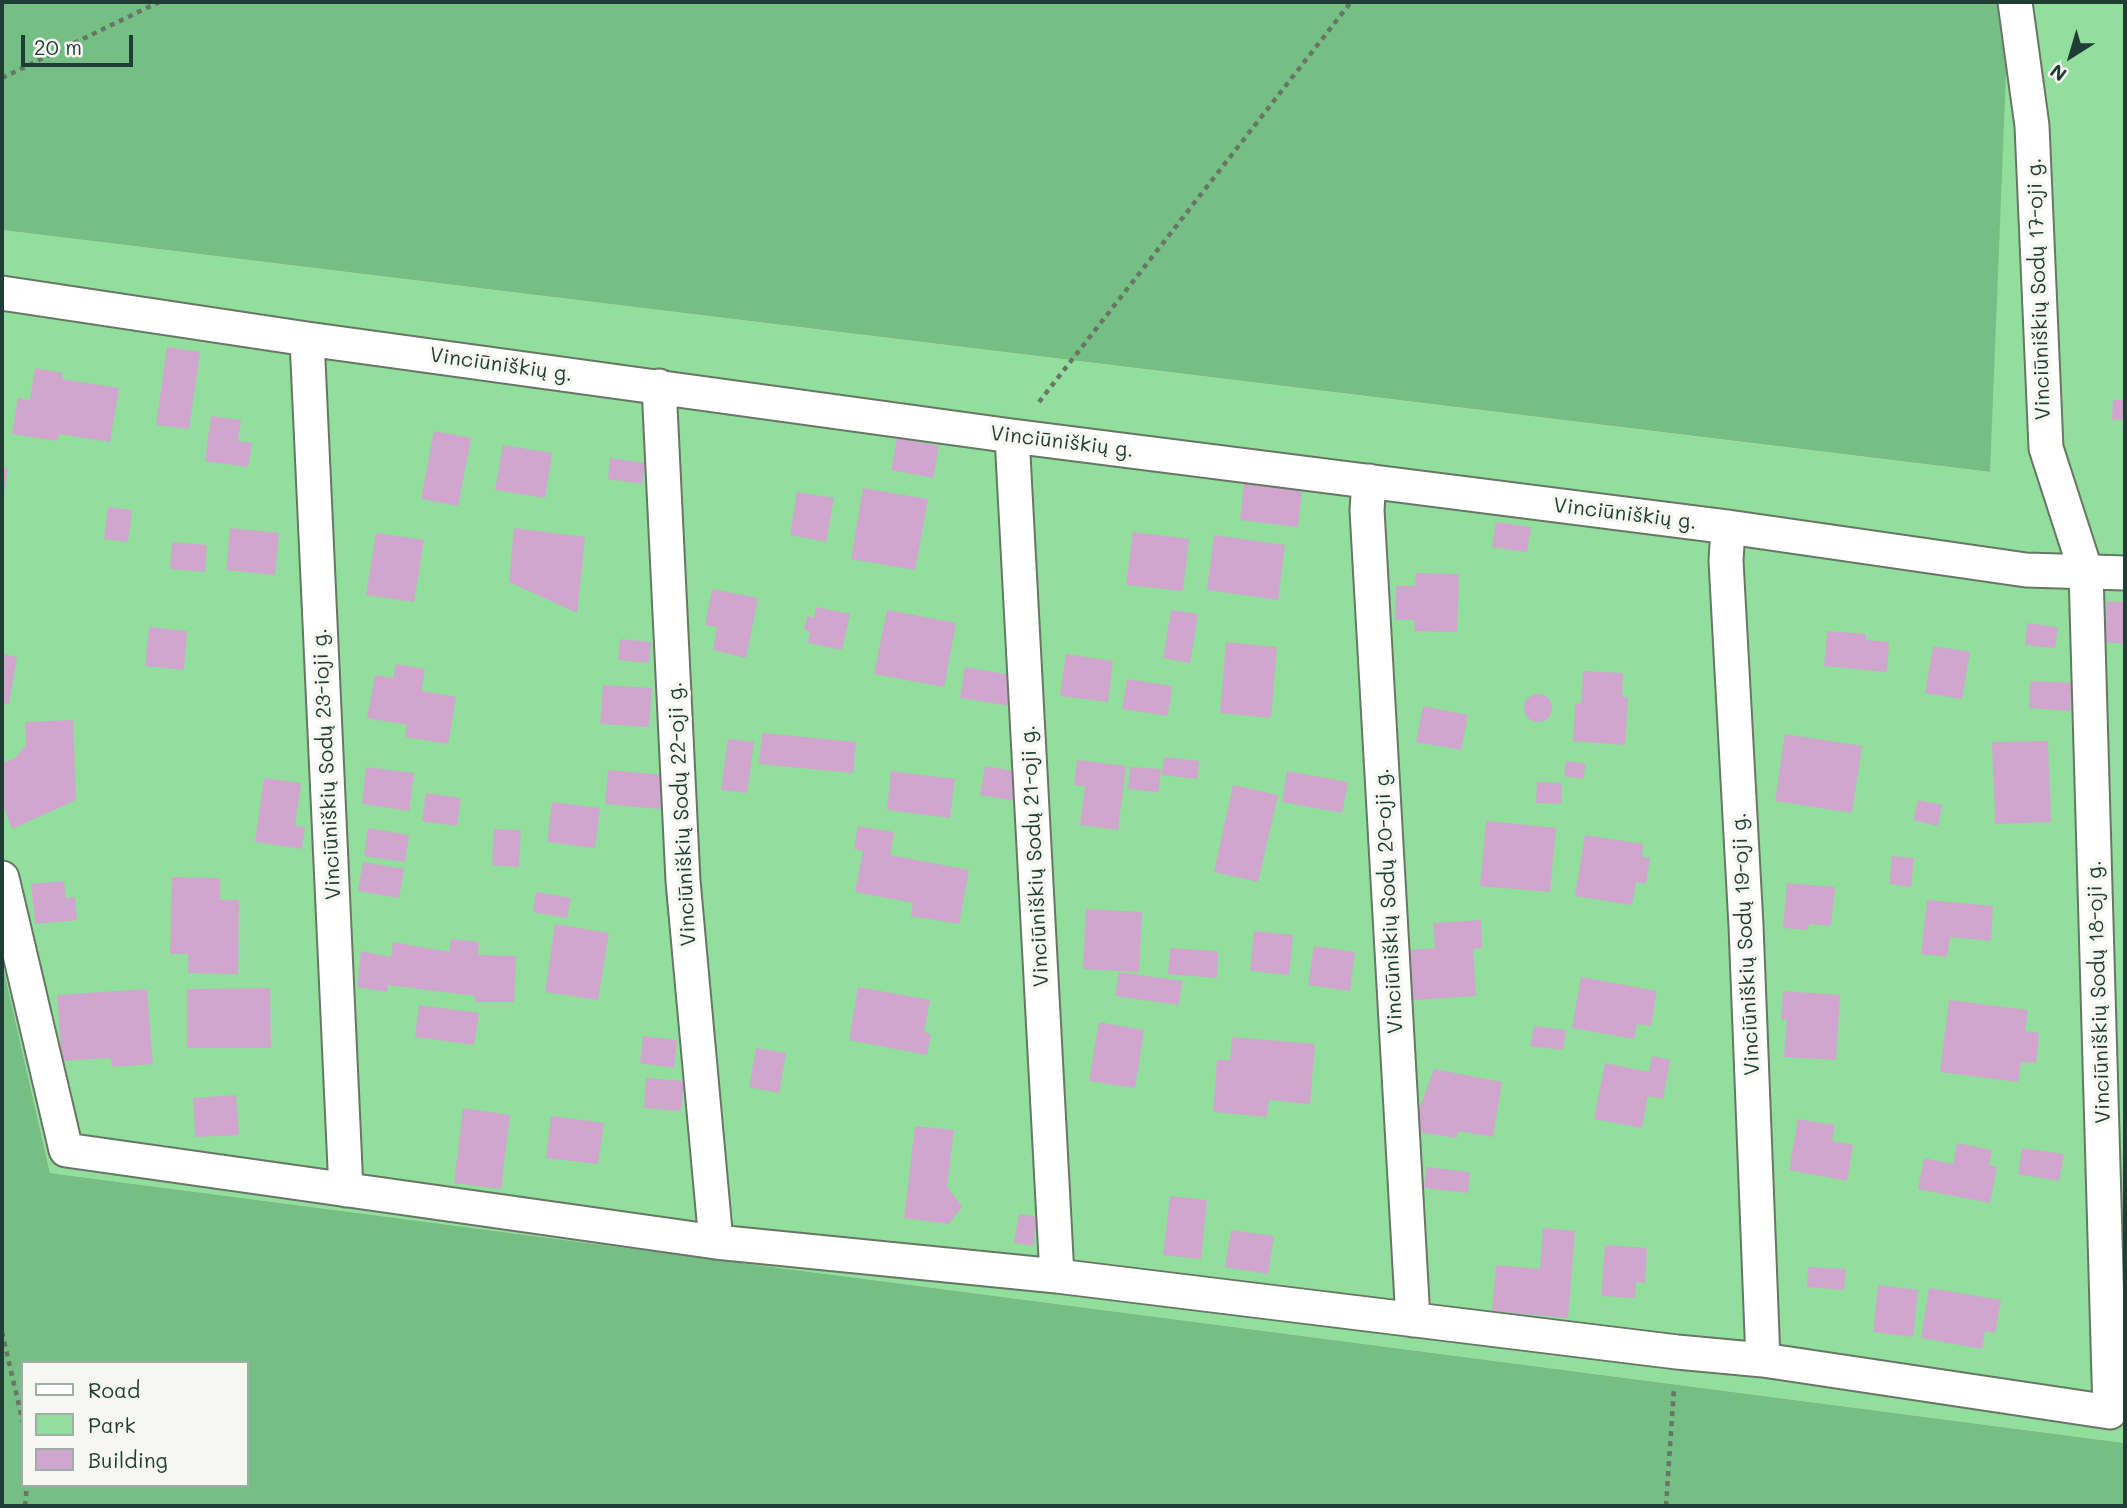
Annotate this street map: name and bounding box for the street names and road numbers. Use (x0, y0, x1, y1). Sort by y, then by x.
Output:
street label: Vinciūniškių Sodų 17-oji g. (2022, 157, 2056, 421)
street label: Vinciūniškių g. (428, 342, 574, 388)
street label: Vinciūniškių g. (989, 421, 1135, 463)
street label: Vinciūniškių g. (1552, 493, 1698, 535)
street label: Vinciūniškių Sodų 23-ioji g. (307, 628, 347, 900)
street label: Vinciūniškių Sodų 22-oji g. (662, 681, 702, 947)
street label: Vinciūniškių Sodų 21-oji g. (1016, 724, 1054, 988)
street label: Vinciūniškių Sodų 20-oji g. (1369, 767, 1409, 1035)
street label: Vinciūniškių Sodų 19-oji g. (1727, 812, 1765, 1076)
street label: Vinciūniškių Sodų 18-oji g. (2082, 860, 2116, 1124)

